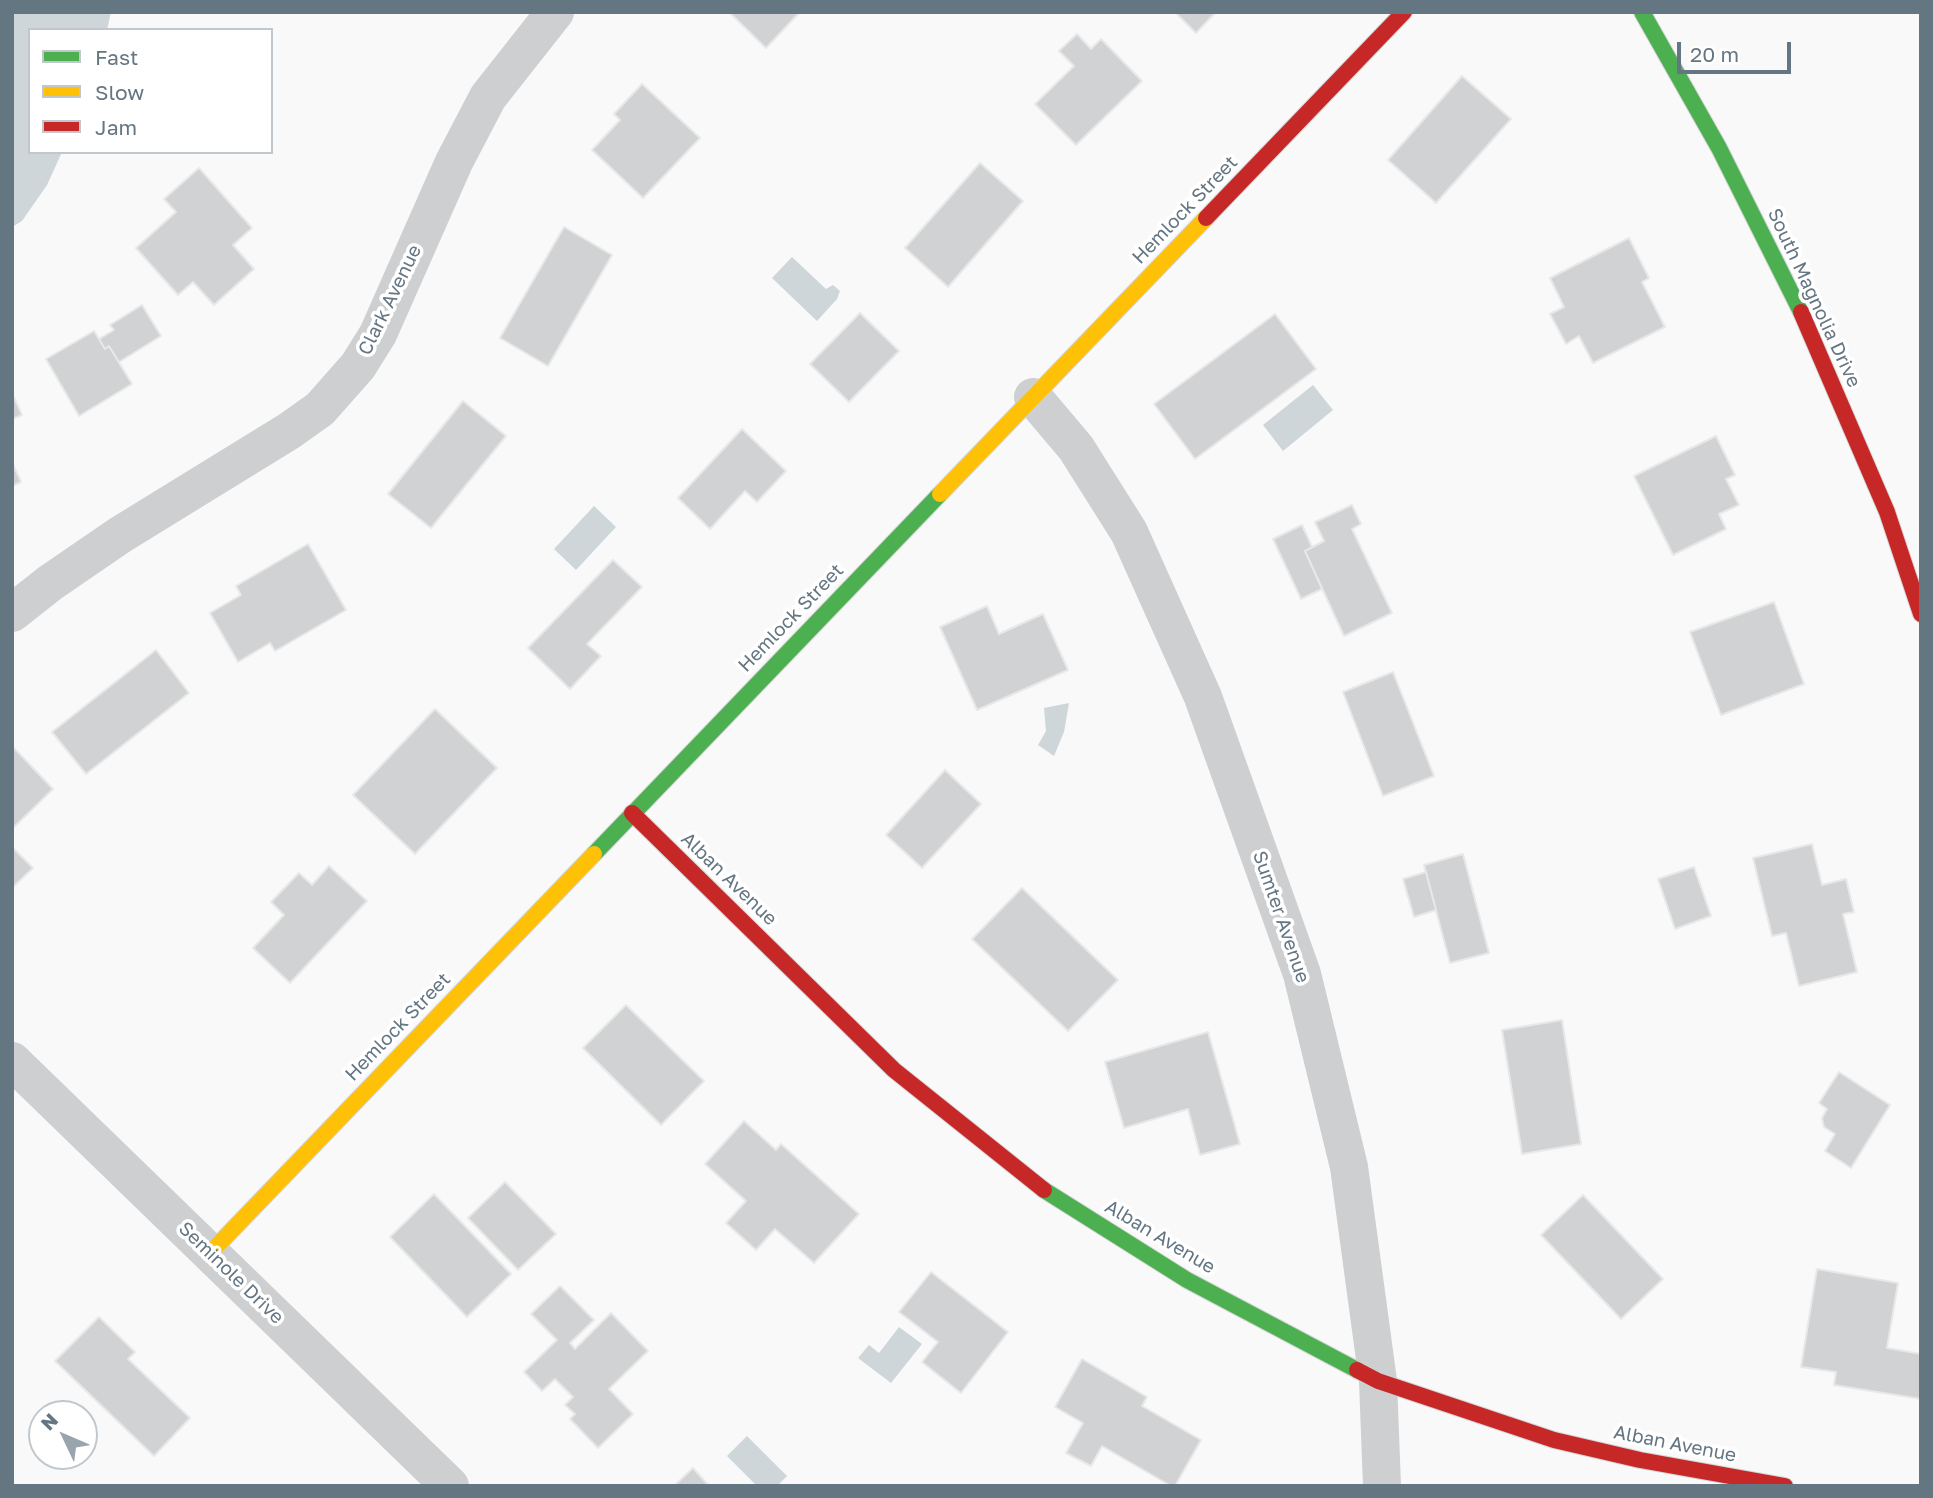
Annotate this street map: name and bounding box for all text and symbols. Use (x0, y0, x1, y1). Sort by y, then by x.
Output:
legend (28, 28, 273, 154)
scale bar (1681, 28, 1795, 72)
text: 20 m (1690, 41, 1739, 67)
text: Fast (95, 44, 138, 70)
text: Slow (95, 79, 144, 105)
text: Jam (95, 114, 137, 140)
street label: Hemlock Street (1128, 151, 1242, 269)
street label: South Magnolia Drive (1763, 205, 1865, 391)
street label: Clark Avenue (354, 241, 426, 359)
street label: Hemlock Street (734, 559, 848, 677)
street label: Alban Avenue (676, 828, 782, 930)
street label: Sumter Avenue (1248, 848, 1314, 986)
street label: Hemlock Street (341, 968, 455, 1086)
street label: Alban Avenue (1101, 1195, 1219, 1279)
street label: Seminole Drive (174, 1217, 288, 1329)
north arrow (28, 1400, 98, 1470)
text: N (36, 1408, 62, 1435)
street label: Alban Avenue (1612, 1421, 1738, 1467)

